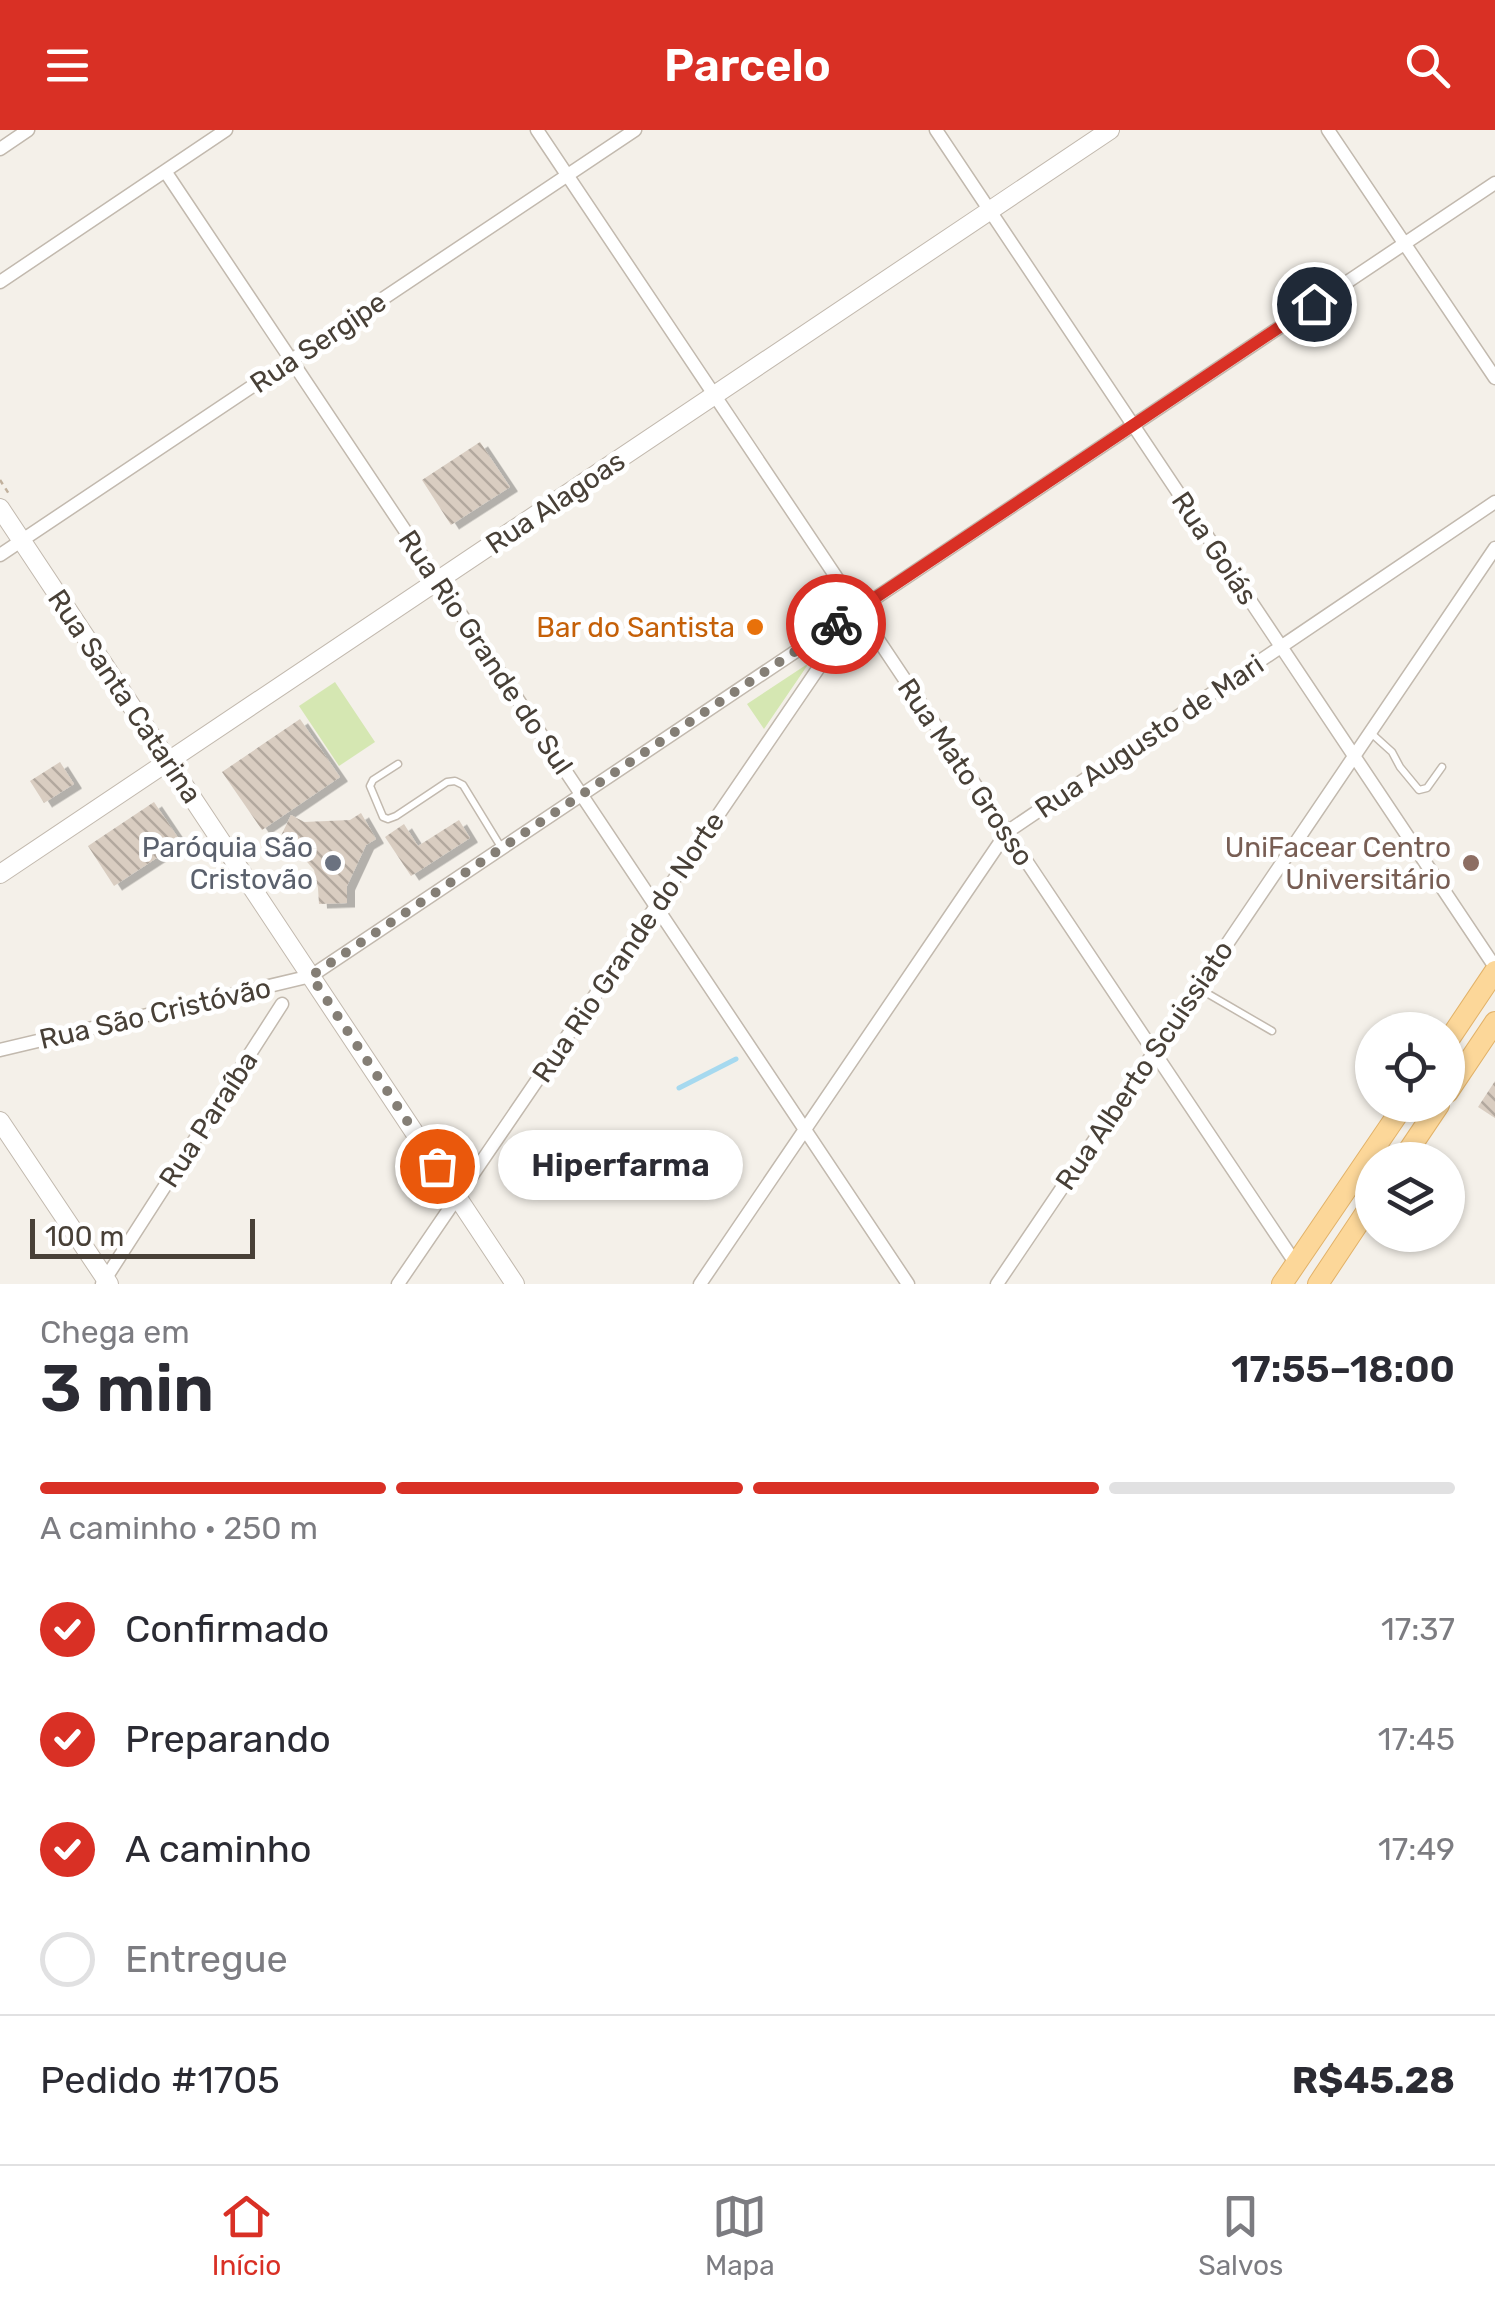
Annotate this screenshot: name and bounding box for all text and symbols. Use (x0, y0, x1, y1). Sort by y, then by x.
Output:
icon: menu (40, 38, 95, 93)
icon: search (1400, 38, 1455, 93)
text: Parcelo (664, 39, 831, 92)
pin (1272, 262, 1357, 347)
icon: home (1287, 277, 1342, 332)
street label: Rua Sergipe (244, 285, 393, 400)
street label: Rua Alagoas (480, 444, 631, 561)
street label: Rua Goiás (1165, 486, 1264, 611)
street label: Rua Rio Grande do Sul (392, 524, 580, 781)
courier (786, 574, 886, 674)
street label: Rua Santa Catarina (41, 583, 208, 809)
icon: bike (809, 597, 864, 652)
place label: Bar do Santista (536, 611, 735, 644)
marker: Bar do Santista (744, 616, 766, 638)
street label: Rua Augusto de Mari (1029, 648, 1270, 825)
street label: Rua Mato Grosso (891, 672, 1041, 872)
street label: Rua Rio Grande do Norte (526, 806, 731, 1089)
place label: Paróquia São Cristovão (142, 831, 313, 896)
place label: UniFacear Centro Universitário (1225, 831, 1451, 896)
marker: Paróquia São Cristovão (322, 852, 344, 874)
marker: UniFacear Centro Universitário (1460, 852, 1482, 874)
street label: Rua Alberto Scuissiato (1049, 934, 1240, 1196)
street label: Rua São Cristóvão (36, 971, 274, 1056)
map controls (1355, 1012, 1465, 1252)
button: locate (1355, 1012, 1465, 1122)
street label: Rua Paraíba (152, 1045, 265, 1193)
pin (395, 1124, 480, 1209)
callout: Hiperfarma (497, 1131, 742, 1201)
icon: bag (410, 1139, 465, 1194)
button: layers (1355, 1142, 1465, 1252)
text: Hiperfarma (531, 1146, 710, 1184)
scale bar (30, 1214, 255, 1258)
text: 100 m (45, 1220, 124, 1253)
text: Chega em (40, 1313, 190, 1351)
text: 17:55–18:00 (1231, 1346, 1455, 1392)
text: 3 min (40, 1350, 214, 1427)
text: A caminho · 250 m (40, 1509, 318, 1547)
icon: check (40, 1602, 95, 1657)
text: Confirmado (125, 1606, 329, 1652)
text: 17:37 (1381, 1610, 1455, 1648)
icon: check (40, 1712, 95, 1767)
text: Preparando (125, 1716, 331, 1762)
text: 17:45 (1378, 1720, 1455, 1758)
icon: check (40, 1822, 95, 1877)
text: A caminho (125, 1826, 312, 1872)
text: 17:49 (1378, 1830, 1455, 1868)
text: Entregue (125, 1936, 288, 1982)
text: Pedido #1705 (40, 2057, 280, 2103)
text: R$45.28 (1292, 2057, 1455, 2103)
tab: Início (212, 2189, 281, 2282)
tab: Mapa (705, 2189, 775, 2282)
tab: Salvos (1198, 2189, 1283, 2282)

